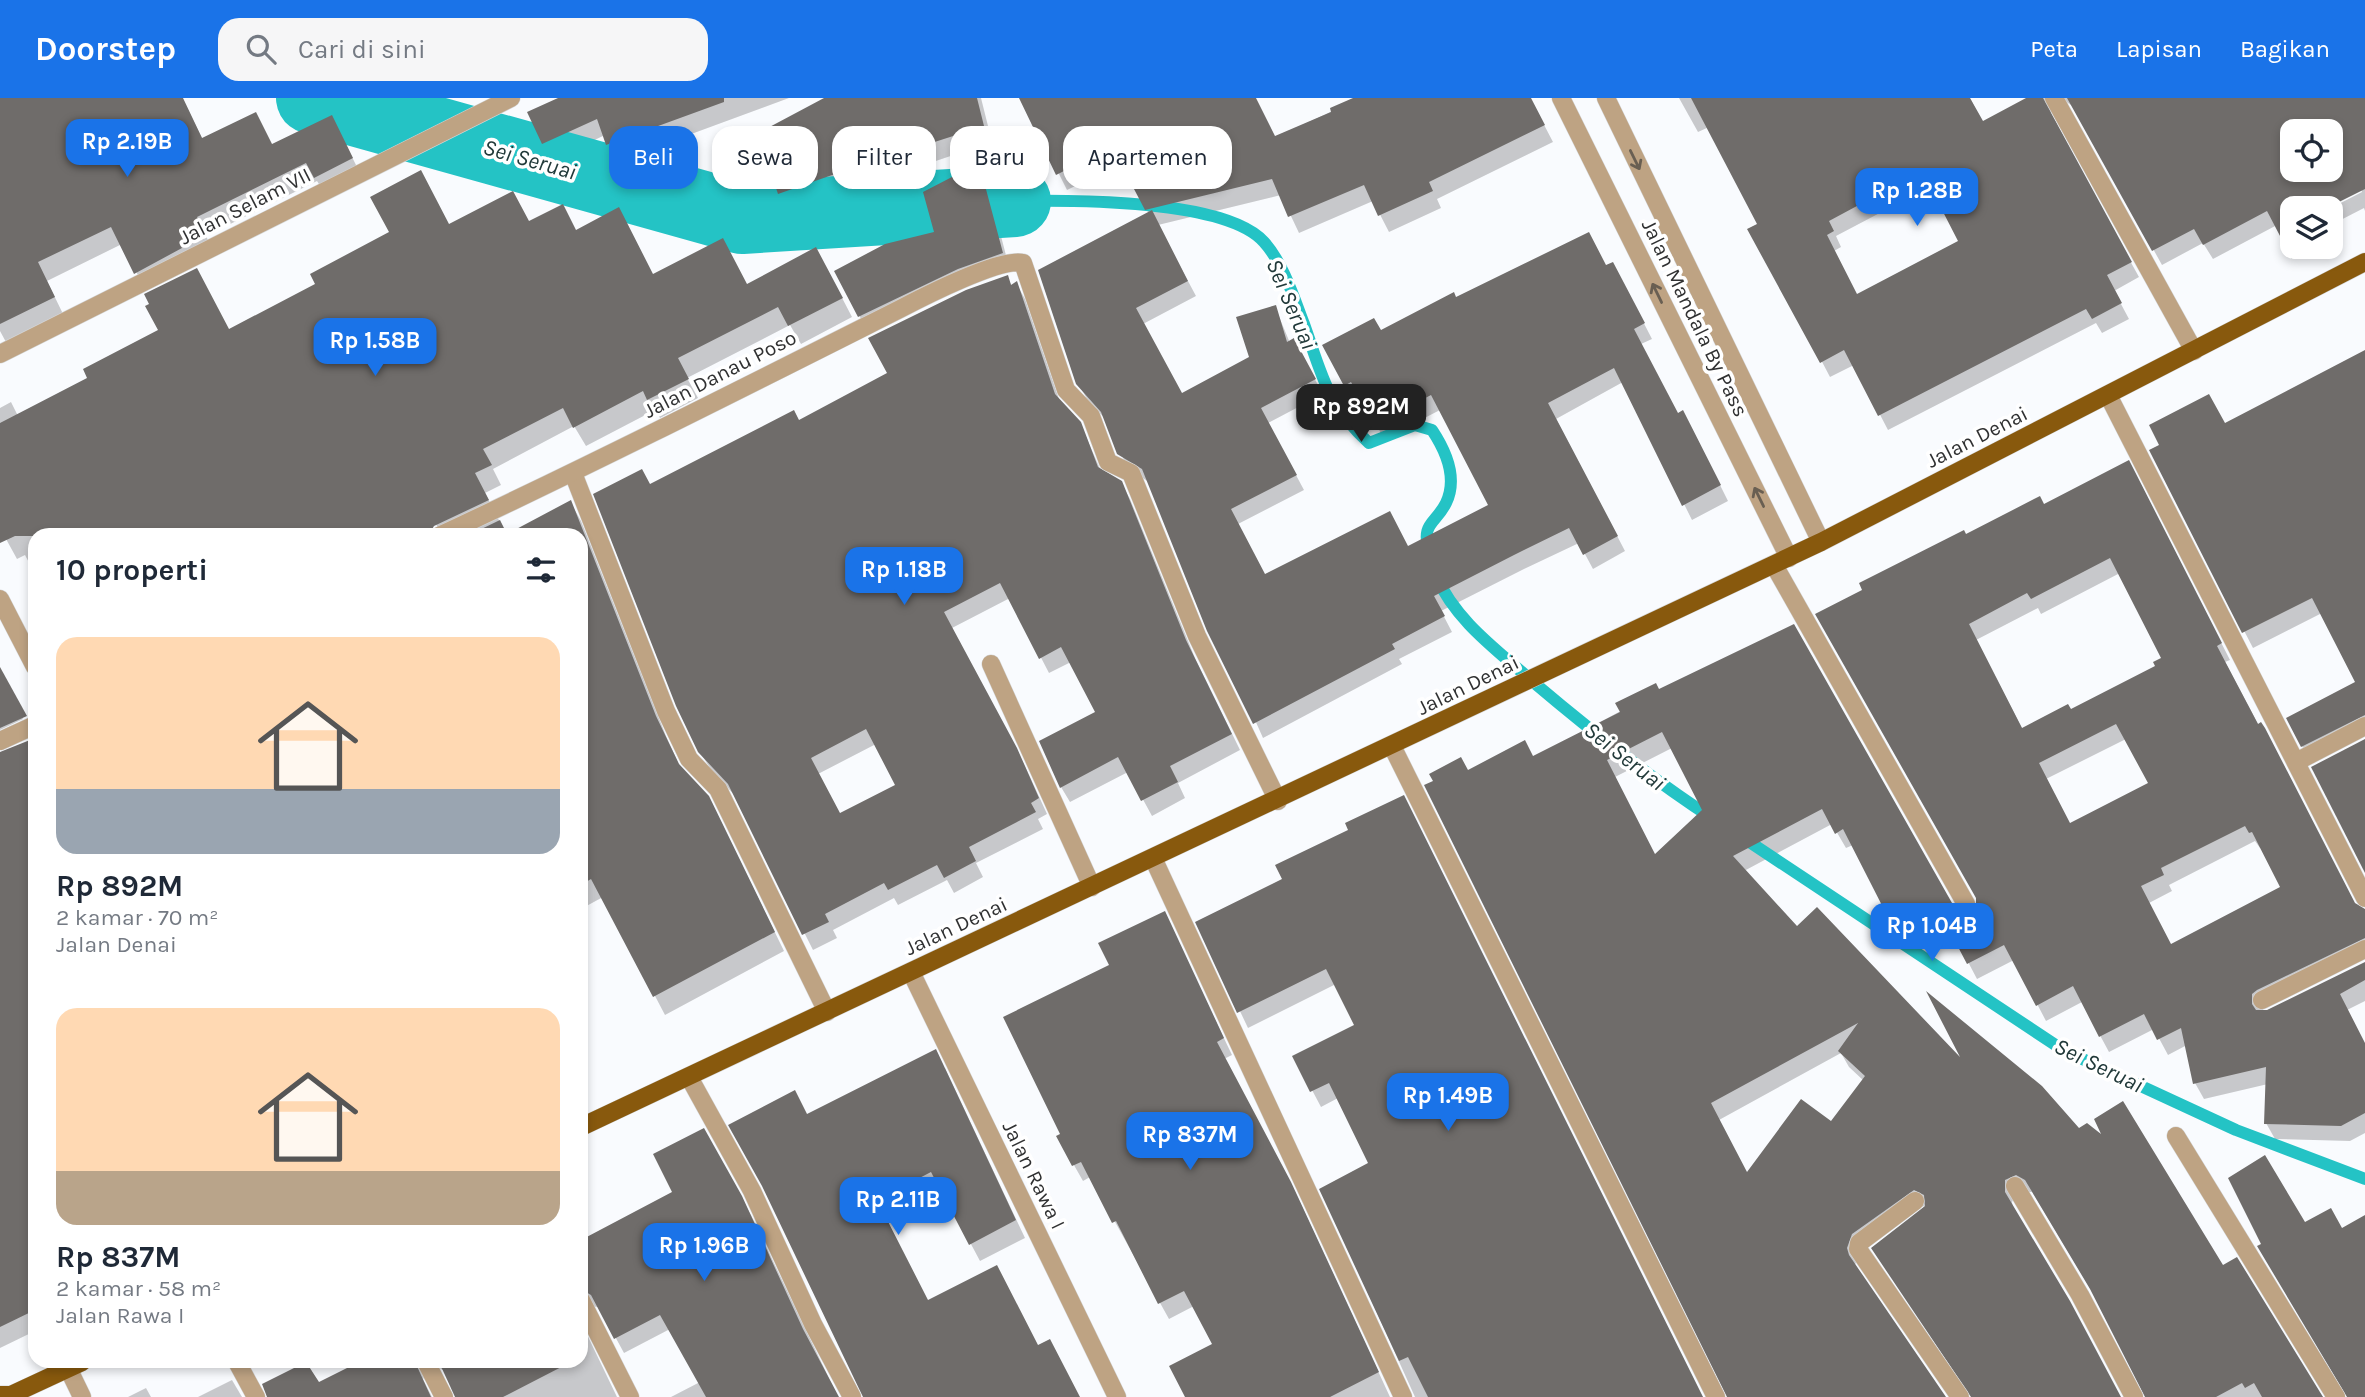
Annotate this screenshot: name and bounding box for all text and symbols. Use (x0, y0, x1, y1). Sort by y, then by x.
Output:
search box (218, 18, 708, 81)
text: Doorstep (35, 30, 176, 68)
icon: search (242, 30, 280, 68)
text: Cari di sini (298, 34, 426, 65)
text: Peta (2030, 35, 2078, 63)
text: Lapisan (2116, 35, 2202, 63)
text: Bagikan (2240, 35, 2330, 63)
map controls (2280, 119, 2343, 259)
button: locate (2280, 119, 2343, 182)
pin: Rp 2.19B (55, 120, 199, 179)
chip: Beli (609, 126, 698, 189)
chip: Sewa (712, 126, 818, 189)
chip: Filter (832, 126, 936, 189)
chip: Baru (950, 126, 1049, 189)
chip: Apartemen (1063, 126, 1232, 189)
text: Rp 2.19B (82, 128, 172, 155)
water label: Sei Seruai (480, 133, 580, 186)
one-way arrow (1629, 149, 1642, 170)
street label: Jalan Selam VII (175, 163, 315, 249)
pin: Rp 1.28B (1845, 169, 1989, 228)
text: Rp 1.28B (1871, 177, 1963, 204)
button: layers (2280, 196, 2343, 259)
street label: Jalan Mandala By Pass (1637, 215, 1753, 421)
water label: Sei Seruai (1260, 255, 1323, 353)
one-way arrow (1650, 283, 1664, 304)
pin: Rp 1.58B (303, 318, 447, 378)
street label: Jalan Danau Poso (640, 325, 800, 423)
text: Rp 1.58B (330, 327, 420, 354)
pin: Rp 892M (1296, 384, 1426, 444)
text: Rp 892M (1312, 393, 1410, 420)
street label: Jalan Denai (1922, 401, 2032, 473)
one-way arrow (1751, 487, 1765, 508)
pin: Rp 1.18B (832, 547, 976, 607)
icon: filters (522, 551, 560, 589)
text: 10 properti (56, 552, 208, 588)
text: Rp 1.18B (861, 556, 947, 583)
street label: Jalan Denai (1413, 650, 1523, 720)
icon: home (245, 683, 371, 809)
water label: Sei Seruai (1579, 716, 1671, 796)
text: Rp 892M (56, 868, 183, 904)
street label: Jalan Denai (901, 892, 1011, 960)
text: 2 kamar · 70 m² (56, 904, 219, 931)
pin: Rp 1.04B (1860, 904, 2004, 963)
text: Rp 1.04B (1887, 912, 1977, 939)
text: Jalan Denai (56, 931, 177, 958)
water label: Sei Seruai (2050, 1032, 2148, 1099)
icon: home (245, 1054, 371, 1180)
pin: Rp 1.49B (1376, 1074, 1520, 1133)
text: Rp 1.49B (1403, 1082, 1493, 1109)
pin: Rp 837M (1125, 1112, 1255, 1172)
street label: Jalan Rawa I (998, 1117, 1070, 1233)
text: Rp 837M (1142, 1121, 1238, 1148)
pin: Rp 2.11B (826, 1178, 970, 1237)
text: Rp 2.11B (856, 1186, 940, 1213)
pin: Rp 1.96B (632, 1224, 776, 1283)
text: Rp 1.96B (659, 1232, 749, 1259)
text: Rp 837M (56, 1239, 180, 1275)
text: 2 kamar · 58 m² (56, 1275, 221, 1302)
text: Jalan Rawa I (56, 1302, 184, 1329)

